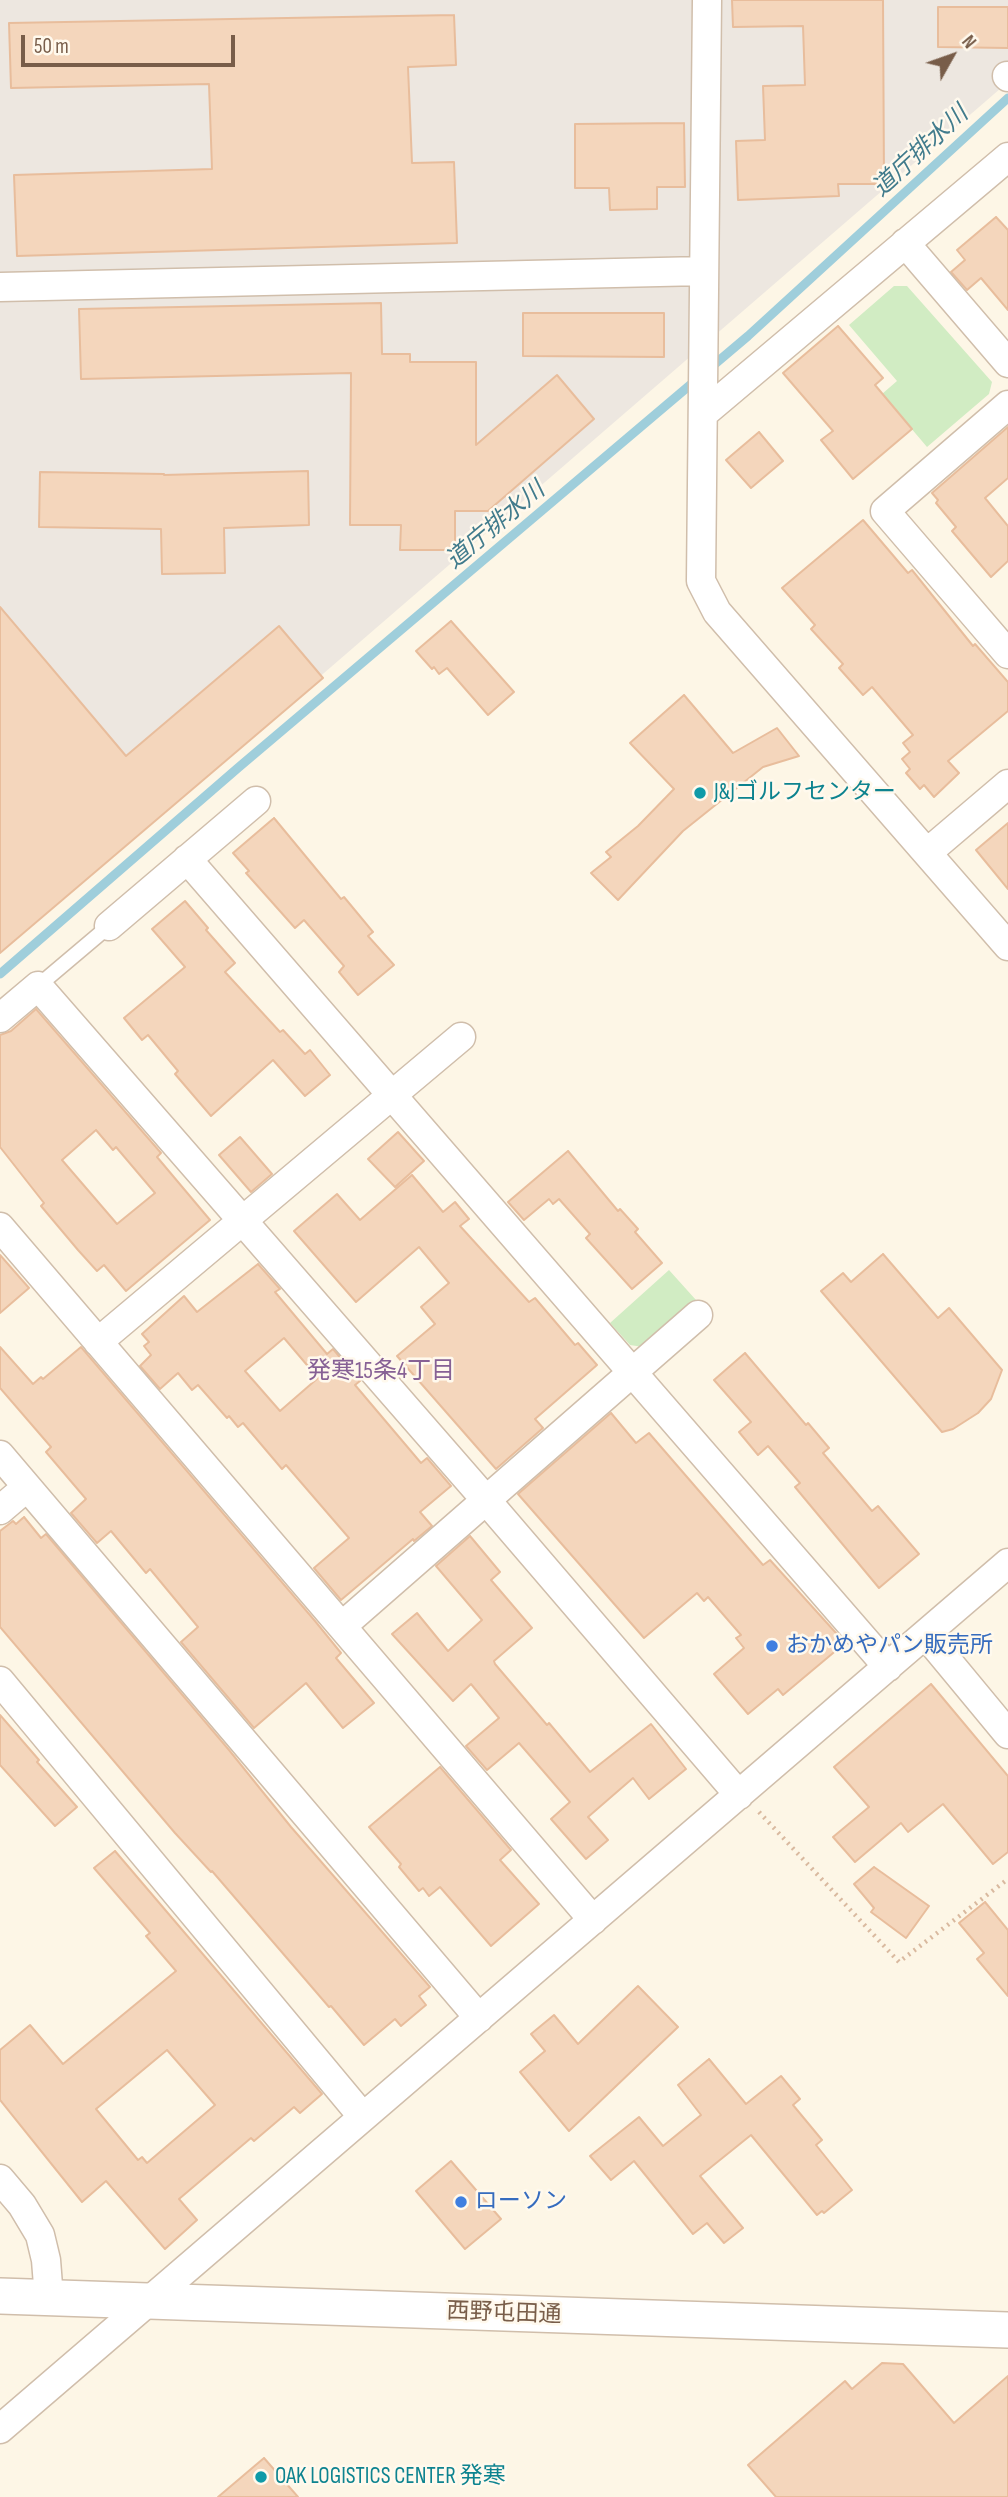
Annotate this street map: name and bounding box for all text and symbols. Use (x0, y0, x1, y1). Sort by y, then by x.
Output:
scale bar (24, 21, 238, 65)
north arrow (917, 21, 987, 91)
text: N (956, 31, 981, 53)
text: 50 m (34, 34, 69, 59)
water label: 道庁排水川 (867, 101, 975, 203)
water label: 道庁排水川 (441, 476, 551, 576)
place label: J&Jゴルフセンター (714, 779, 896, 807)
marker: J&Jゴルフセンター (692, 785, 708, 801)
district label: 発寒15条4丁目 (307, 1358, 455, 1386)
place label: おかめやパン販売所 (786, 1632, 993, 1660)
marker: おかめやパン販売所 (764, 1638, 780, 1654)
place label: ローソン (475, 2188, 567, 2216)
marker: ローソン (453, 2194, 469, 2210)
street label: 西野屯田通 (446, 2298, 562, 2330)
place label: OAK LOGISTICS CENTER 発寒 (275, 2463, 506, 2491)
marker: OAK LOGISTICS CENTER 発寒 (253, 2469, 269, 2485)

